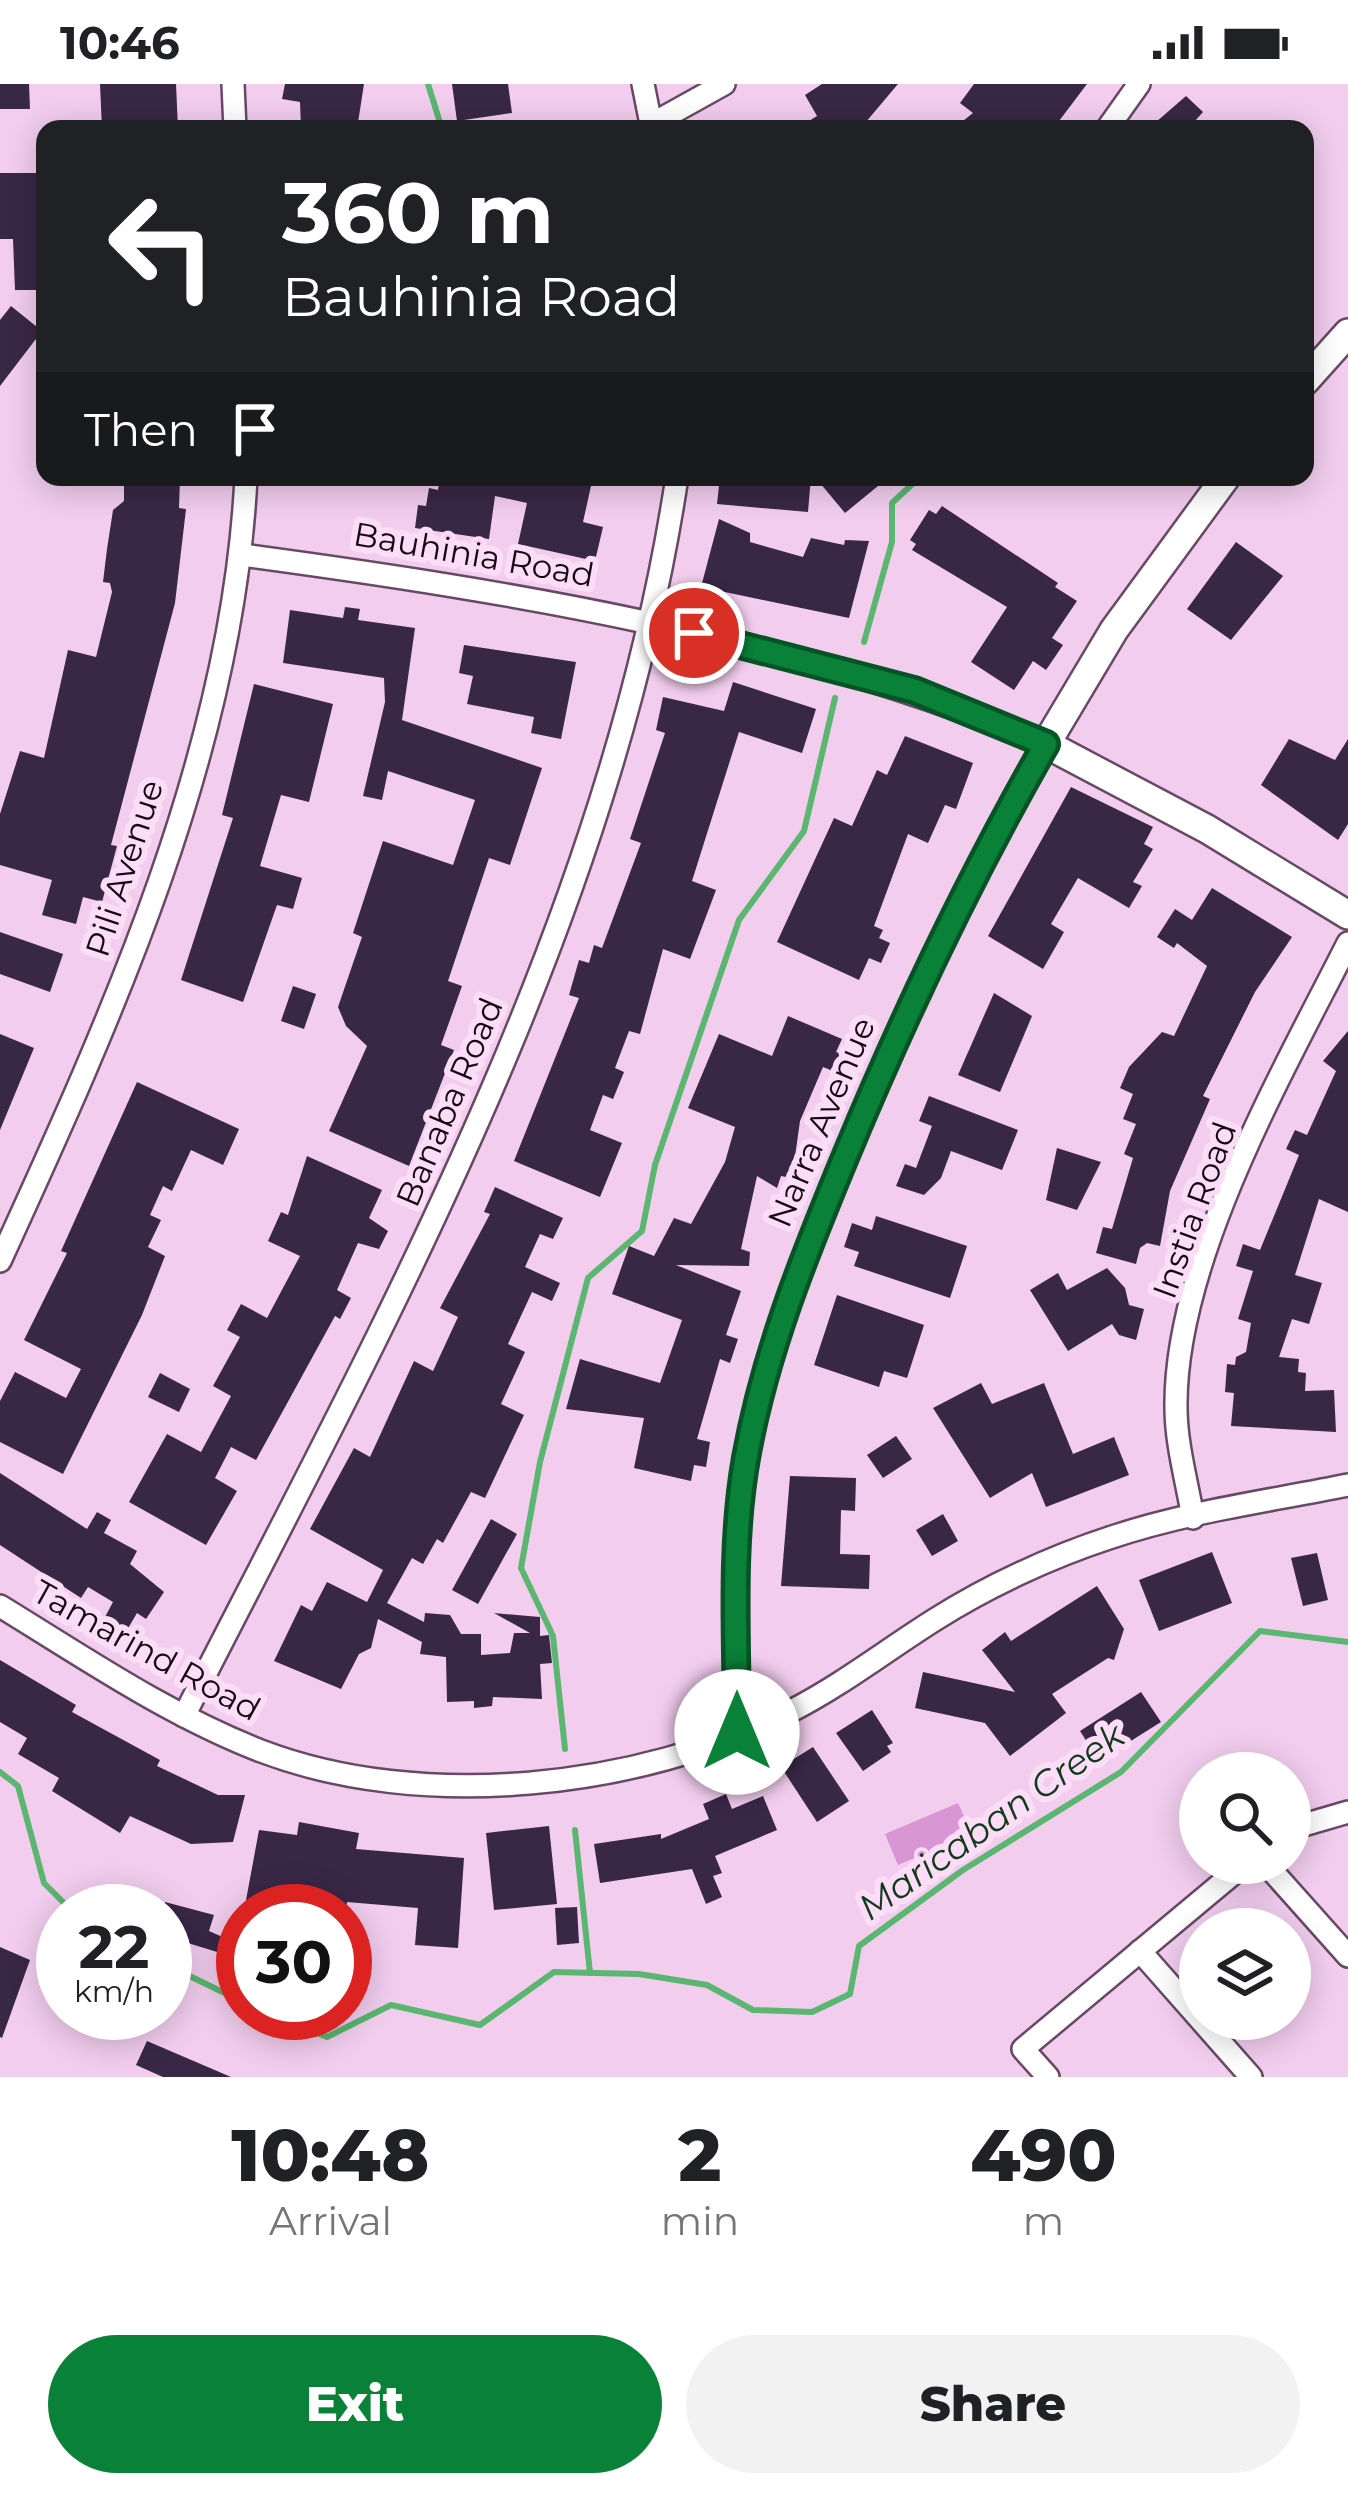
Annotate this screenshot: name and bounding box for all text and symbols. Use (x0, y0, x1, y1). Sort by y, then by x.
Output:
text: 10:46 (60, 15, 180, 70)
text: 360 m (282, 162, 554, 264)
icon: left (84, 168, 240, 324)
text: Bauhinia Road (282, 264, 680, 330)
icon: arrive (222, 396, 288, 462)
text: Then (84, 402, 198, 457)
street label: Bauhinia Road (351, 513, 597, 595)
pin (643, 582, 745, 684)
icon: arrive (661, 600, 727, 666)
street label: Pili Avenue (77, 775, 171, 961)
street label: Banaba Road (387, 992, 511, 1212)
street label: Narra Avenue (759, 1011, 883, 1233)
street label: Instia Road (1144, 1116, 1244, 1304)
street label: Tamarind Road (26, 1571, 268, 1729)
position arrow (674, 1669, 800, 1795)
water label: Maricaban Creek (850, 1712, 1134, 1929)
map controls (1179, 1752, 1311, 2040)
button: search (1179, 1752, 1311, 1884)
speed limit sign: 30 (216, 1884, 372, 2040)
button: layers (1179, 1908, 1311, 2040)
text: 22 (79, 1910, 149, 1983)
text: km/h (74, 1973, 154, 2010)
text: 10:48 (231, 2111, 429, 2199)
text: 2 (678, 2111, 721, 2199)
text: 490 (970, 2111, 1117, 2199)
text: Arrival (269, 2197, 392, 2245)
text: min (661, 2197, 739, 2245)
text: m (1023, 2197, 1064, 2245)
button: Exit (48, 2335, 662, 2473)
button: Share (686, 2335, 1300, 2473)

